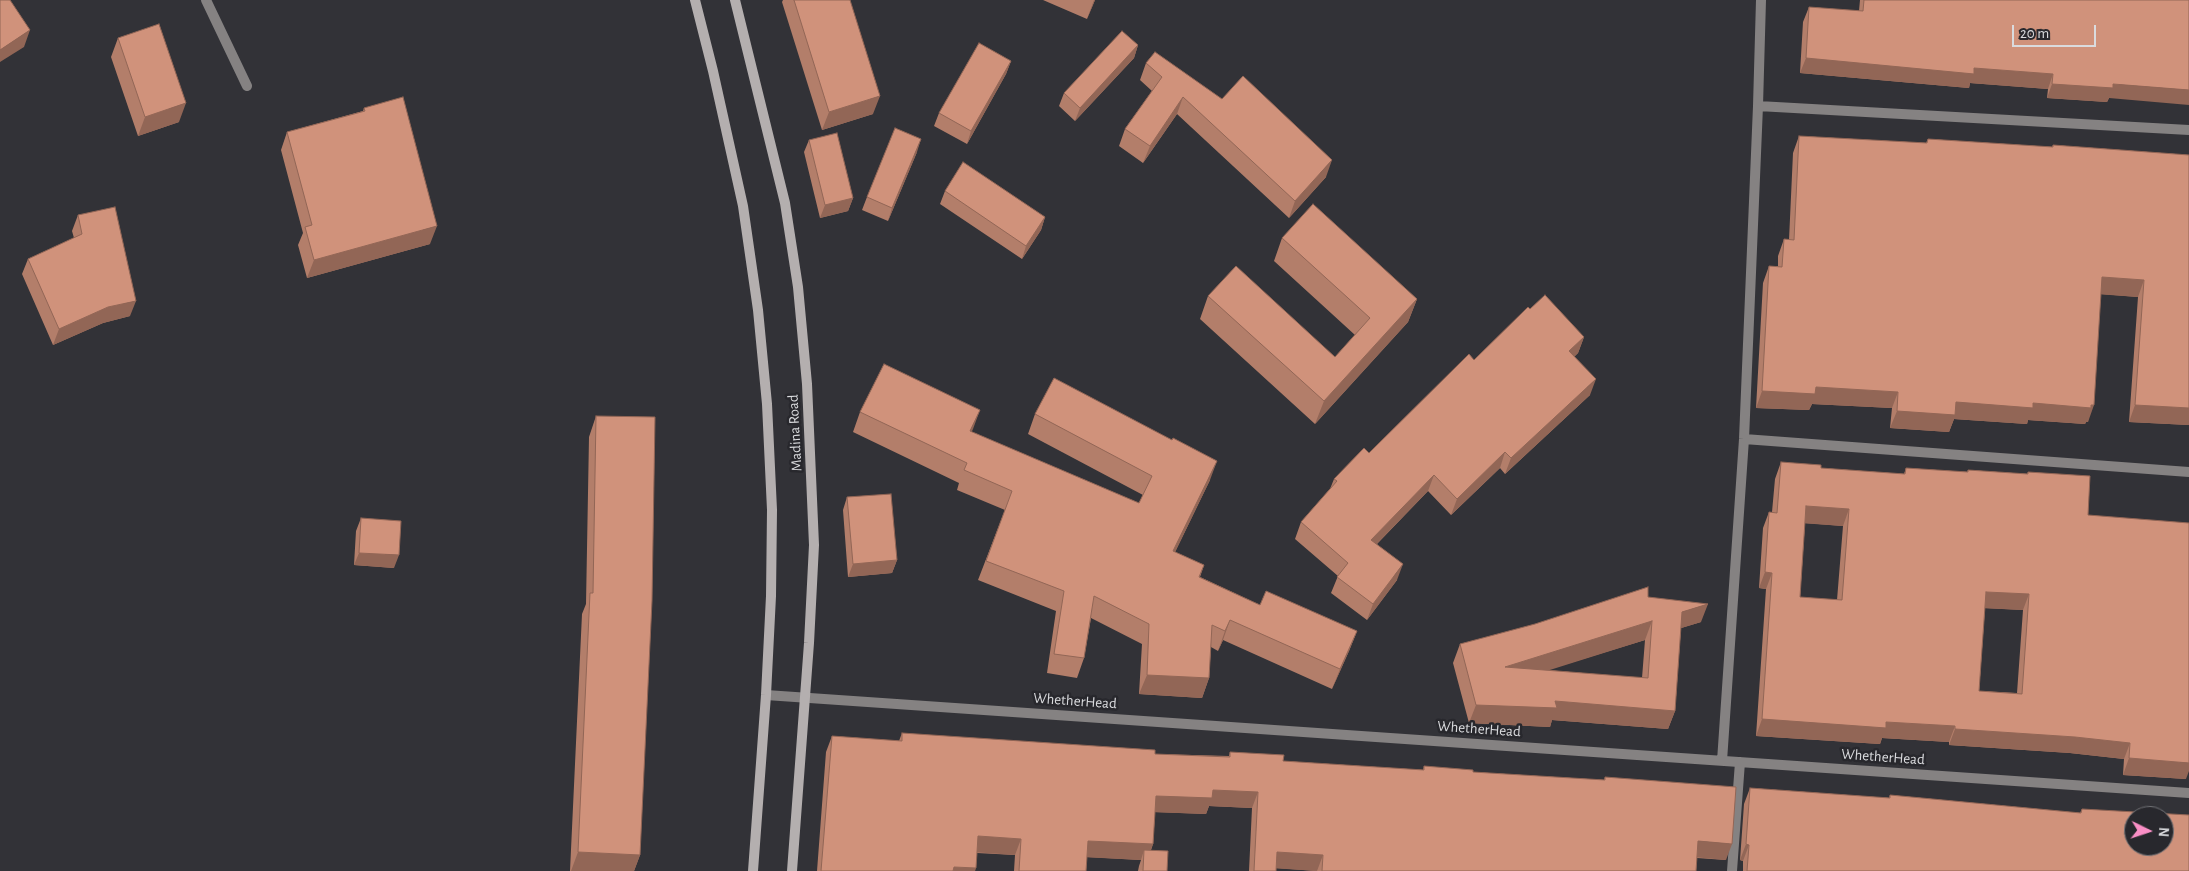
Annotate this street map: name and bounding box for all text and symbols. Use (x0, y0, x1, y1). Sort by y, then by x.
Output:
scale bar (2014, 15, 2098, 47)
text: 20 m (2020, 26, 2049, 41)
street label: Madina Road (784, 394, 806, 472)
street label: WhetherHead (1033, 689, 1117, 713)
street label: WhetherHead (1437, 717, 1521, 741)
street label: WhetherHead (1841, 745, 1925, 769)
north arrow (2124, 806, 2174, 856)
text: N (2156, 827, 2170, 837)

